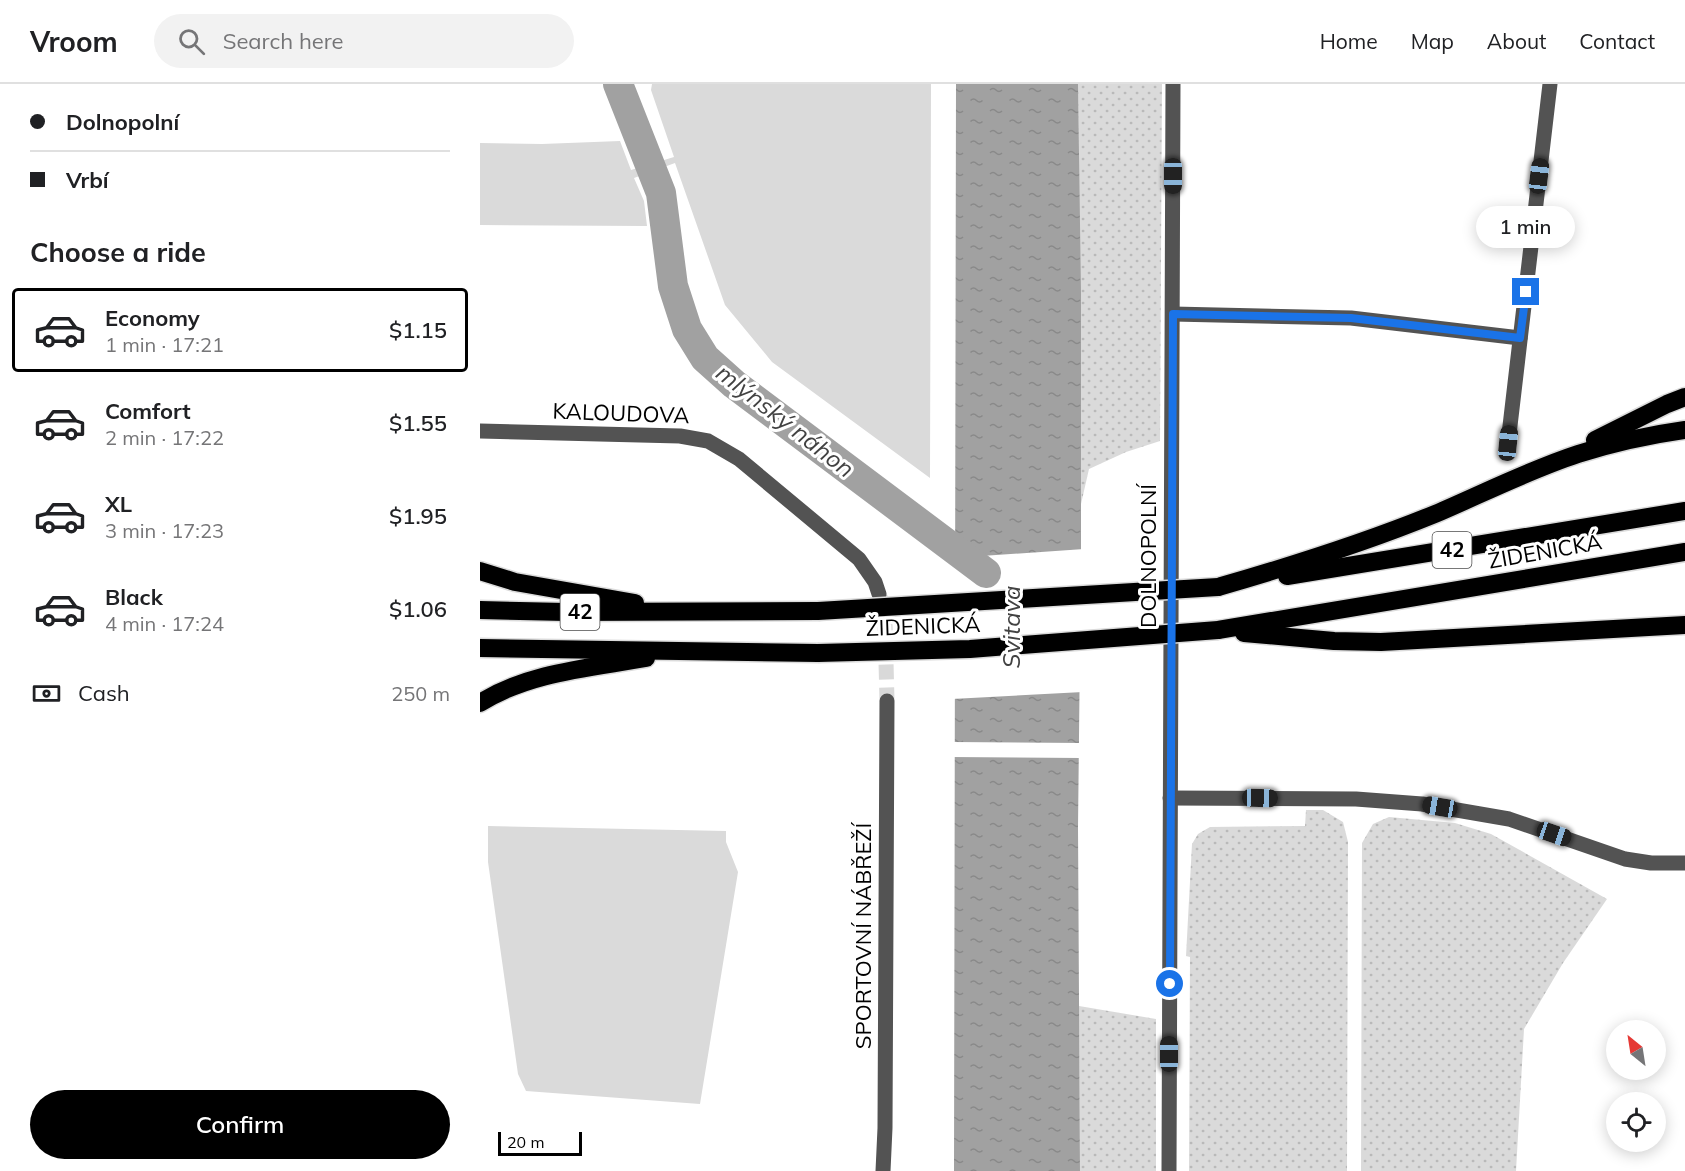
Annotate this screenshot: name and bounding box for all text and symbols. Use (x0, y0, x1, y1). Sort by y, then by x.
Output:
search box (154, 14, 574, 68)
text: Vroom (30, 24, 118, 59)
icon: search (175, 25, 208, 58)
text: Search here (223, 27, 344, 55)
text: Home (1320, 28, 1378, 54)
text: Map (1411, 28, 1454, 54)
text: About (1487, 28, 1546, 54)
text: Contact (1579, 28, 1655, 54)
text: Dolnopolní (66, 108, 179, 136)
car (1528, 157, 1550, 195)
car (1164, 158, 1182, 194)
text: Vrbí (66, 166, 109, 194)
callout: 1 min (1476, 205, 1576, 247)
text: 1 min (1500, 214, 1551, 239)
text: Choose a ride (30, 235, 206, 269)
route end (1512, 278, 1539, 305)
icon: car (33, 303, 87, 357)
text: Economy (105, 304, 200, 332)
text: $1.15 (389, 316, 447, 344)
text: 1 min · 17:21 (105, 332, 224, 357)
water label: mlýnský náhon (711, 357, 861, 483)
icon: car (33, 396, 87, 450)
text: Comfort (105, 397, 191, 425)
street label: KALOUDOVA (552, 397, 690, 429)
text: $1.55 (389, 409, 447, 437)
car (1497, 424, 1519, 462)
text: 2 min · 17:22 (105, 425, 224, 450)
street label: DOLNOPOLNÍ (1134, 483, 1162, 628)
icon: car (33, 489, 87, 543)
text: XL (105, 490, 132, 518)
text: $1.95 (389, 502, 447, 530)
text: 3 min · 17:23 (105, 518, 224, 543)
street label: ŽIDENICKÁ (1486, 527, 1604, 575)
road number: 42 (1432, 532, 1472, 568)
icon: car (33, 582, 87, 636)
text: Black (105, 583, 163, 611)
water label: Svitava (996, 586, 1026, 668)
road number: 42 (560, 594, 600, 630)
text: $1.06 (389, 595, 447, 623)
street label: ŽIDENICKÁ (865, 610, 981, 642)
text: 4 min · 17:24 (105, 611, 224, 636)
icon: cash (30, 677, 63, 710)
text: Cash (78, 679, 130, 707)
text: 250 m (391, 681, 450, 706)
car (1242, 789, 1278, 807)
car (1421, 795, 1459, 819)
car (1534, 820, 1574, 848)
street label: SPORTOVNÍ NÁBŘEŽÍ (849, 822, 877, 1049)
route start (1156, 970, 1183, 997)
north arrow (1606, 1020, 1666, 1080)
map controls (1606, 1020, 1666, 1152)
car (1160, 1036, 1178, 1072)
button: Confirm (30, 1090, 450, 1159)
button: locate (1606, 1092, 1666, 1152)
scale bar (498, 1129, 582, 1156)
text: 20 m (507, 1132, 544, 1152)

